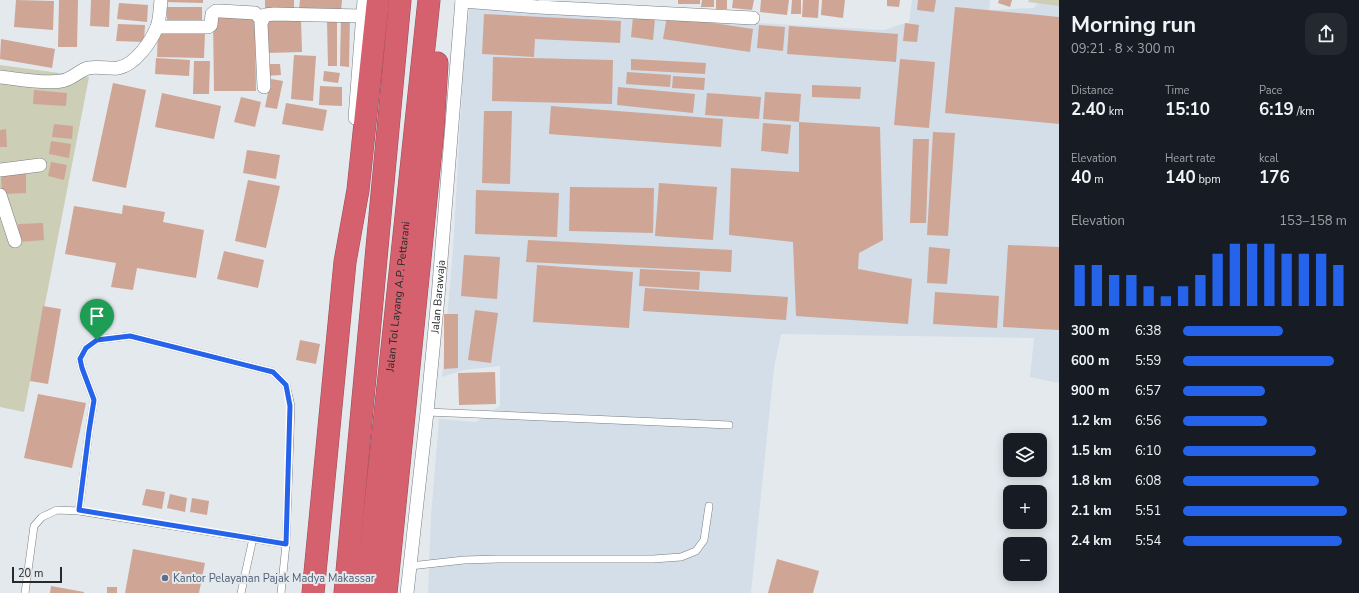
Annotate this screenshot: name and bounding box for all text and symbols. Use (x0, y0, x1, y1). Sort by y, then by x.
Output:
text: Morning run (1071, 10, 1196, 40)
button: share (1305, 13, 1347, 55)
text: 09:21 · 8 × 300 m (1071, 40, 1175, 58)
text: Distance (1071, 83, 1114, 98)
text: Time (1165, 83, 1189, 98)
text: Pace (1259, 83, 1282, 98)
text: 2.40 (1071, 98, 1106, 121)
text: 15:10 (1165, 98, 1210, 121)
text: 6:19 (1259, 98, 1294, 121)
text: km (1106, 104, 1124, 119)
text: /km (1294, 104, 1315, 119)
text: Elevation (1071, 151, 1117, 166)
text: Heart rate (1165, 151, 1215, 166)
text: kcal (1259, 151, 1279, 166)
text: 40 (1071, 166, 1091, 189)
text: 140 (1165, 166, 1196, 189)
text: 176 (1259, 166, 1290, 189)
text: m (1091, 172, 1104, 187)
text: bpm (1196, 172, 1221, 187)
text: Elevation (1071, 212, 1125, 230)
text: 153–158 m (1279, 212, 1347, 230)
street label: Jalan Tol Layang A.P. Pettarani (382, 221, 413, 374)
street label: Jalan Barawaja (427, 259, 448, 335)
pin (80, 299, 114, 340)
icon: arrive (86, 305, 108, 327)
text: 300 m (1071, 322, 1109, 340)
text: 6:38 (1135, 322, 1161, 340)
text: 600 m (1071, 352, 1109, 370)
text: 5:59 (1135, 352, 1161, 370)
text: 900 m (1071, 382, 1109, 400)
text: 6:57 (1135, 382, 1161, 400)
text: 1.2 km (1071, 412, 1112, 430)
text: 6:56 (1135, 412, 1161, 430)
map controls (1003, 433, 1047, 581)
button: layers (1003, 433, 1047, 477)
text: 1.5 km (1071, 442, 1112, 460)
text: 6:10 (1135, 442, 1161, 460)
text: 1.8 km (1071, 472, 1112, 490)
text: 6:08 (1135, 472, 1161, 490)
button: + (1003, 485, 1047, 529)
text: 2.1 km (1071, 502, 1112, 520)
text: 5:51 (1135, 502, 1161, 520)
text: 2.4 km (1071, 532, 1112, 550)
text: 5:54 (1135, 532, 1161, 550)
button: − (1003, 537, 1047, 581)
scale bar (12, 565, 62, 584)
text: 20 m (18, 566, 43, 581)
place label: Kantor Pelayanan Pajak Madya Makassar (173, 571, 375, 586)
marker: Kantor Pelayanan Pajak Madya Makassar (160, 573, 170, 583)

